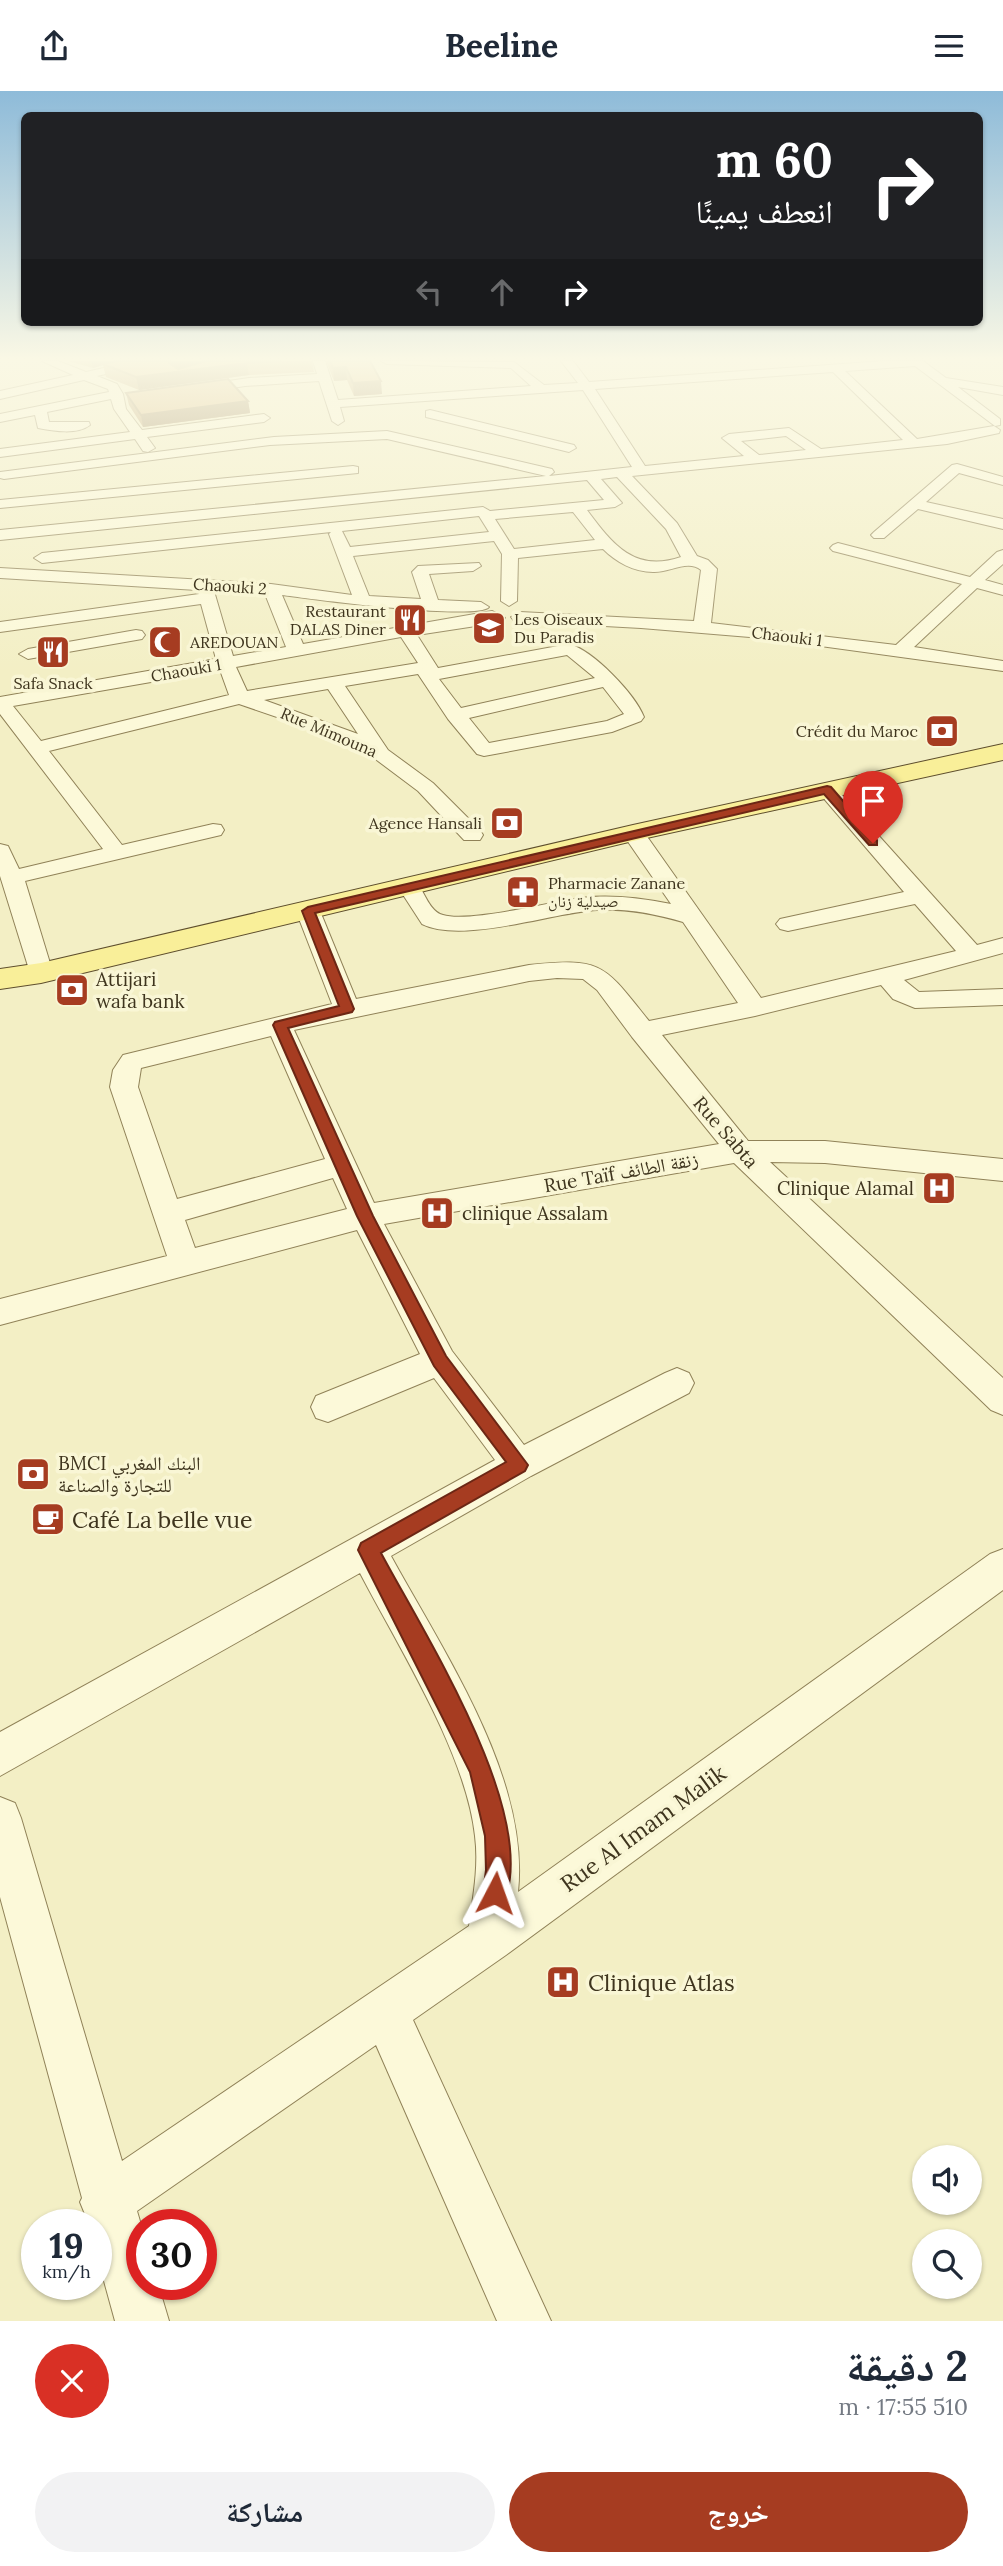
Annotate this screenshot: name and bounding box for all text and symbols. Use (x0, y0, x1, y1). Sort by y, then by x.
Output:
text: Beeline (445, 25, 558, 66)
icon: share (35, 27, 73, 65)
icon: menu (930, 27, 968, 65)
text: 60 m (716, 128, 833, 190)
icon: right (857, 140, 948, 231)
text: انعطف يمينًا (695, 191, 833, 232)
icon: left (410, 273, 448, 311)
icon: ahead (483, 273, 521, 311)
icon: right (556, 273, 594, 311)
street label: Chaouki 2 (192, 573, 268, 599)
place label: Restaurant DALAS Diner (290, 601, 387, 639)
restaurant icon: Restaurant DALAS Diner (391, 601, 429, 639)
school or university icon: Les Oiseaux Du Paradis (470, 609, 508, 647)
place label: Les Oiseaux Du Paradis (514, 609, 603, 647)
street label: Chaouki 1 (751, 622, 824, 650)
mosque icon: AREDOUAN (146, 623, 184, 661)
place label: AREDOUAN (189, 632, 278, 652)
restaurant icon: Safa Snack (34, 633, 72, 671)
street label: Chaouki 1 (149, 654, 223, 686)
place label: Safa Snack (13, 673, 93, 693)
street label: Rue Mimouna (278, 703, 380, 761)
bank icon: Crédit du Maroc (923, 712, 961, 750)
place label: Crédit du Maroc (796, 721, 918, 741)
pin (843, 771, 903, 843)
icon: arrive (854, 782, 892, 820)
bank icon: Agence Hansali (488, 804, 526, 842)
place label: Agence Hansali (368, 813, 482, 833)
pharmacy icon: Pharmacie Zanane صيدلية زنان (504, 873, 542, 911)
place label: Pharmacie Zanane صيدلية زنان (548, 873, 686, 912)
place label: Attijari wafa bank (95, 967, 185, 1013)
bank icon: Attijari wafa bank (53, 971, 91, 1009)
street label: Rue Sabta (688, 1091, 764, 1173)
street label: Rue Taïf زنقة الطائف (542, 1147, 700, 1197)
hospital icon: Clinique Alamal (920, 1169, 958, 1207)
place label: Clinique Alamal (777, 1176, 914, 1200)
hospital icon: clinique Assalam (418, 1194, 456, 1232)
place label: clinique Assalam (462, 1201, 608, 1225)
place label: BMCI البنك المغربي للتجارة والصناعة (58, 1451, 201, 1497)
bank icon: BMCI البنك المغربي للتجارة والصناعة (14, 1455, 52, 1493)
cafe icon: Café La belle vue (29, 1500, 67, 1538)
place label: Café La belle vue (72, 1505, 253, 1534)
street label: Rue Al Imam Malik (554, 1758, 732, 1898)
position arrow (458, 1856, 532, 1930)
hospital icon: Clinique Atlas (544, 1963, 582, 2001)
place label: Clinique Atlas (588, 1968, 735, 1997)
map controls (912, 2145, 982, 2299)
button: sound (912, 2145, 982, 2215)
speed limit sign: 30 (126, 2209, 217, 2300)
text: 19 (49, 2223, 84, 2268)
button: search (912, 2229, 982, 2299)
text: km/h (42, 2260, 91, 2283)
text: 2 دقيقة (846, 2339, 968, 2393)
button: close (35, 2344, 109, 2418)
text: 510 m · 17:55 (839, 2392, 968, 2421)
button: مشاركة (35, 2472, 495, 2552)
button: خروج (509, 2472, 968, 2552)

